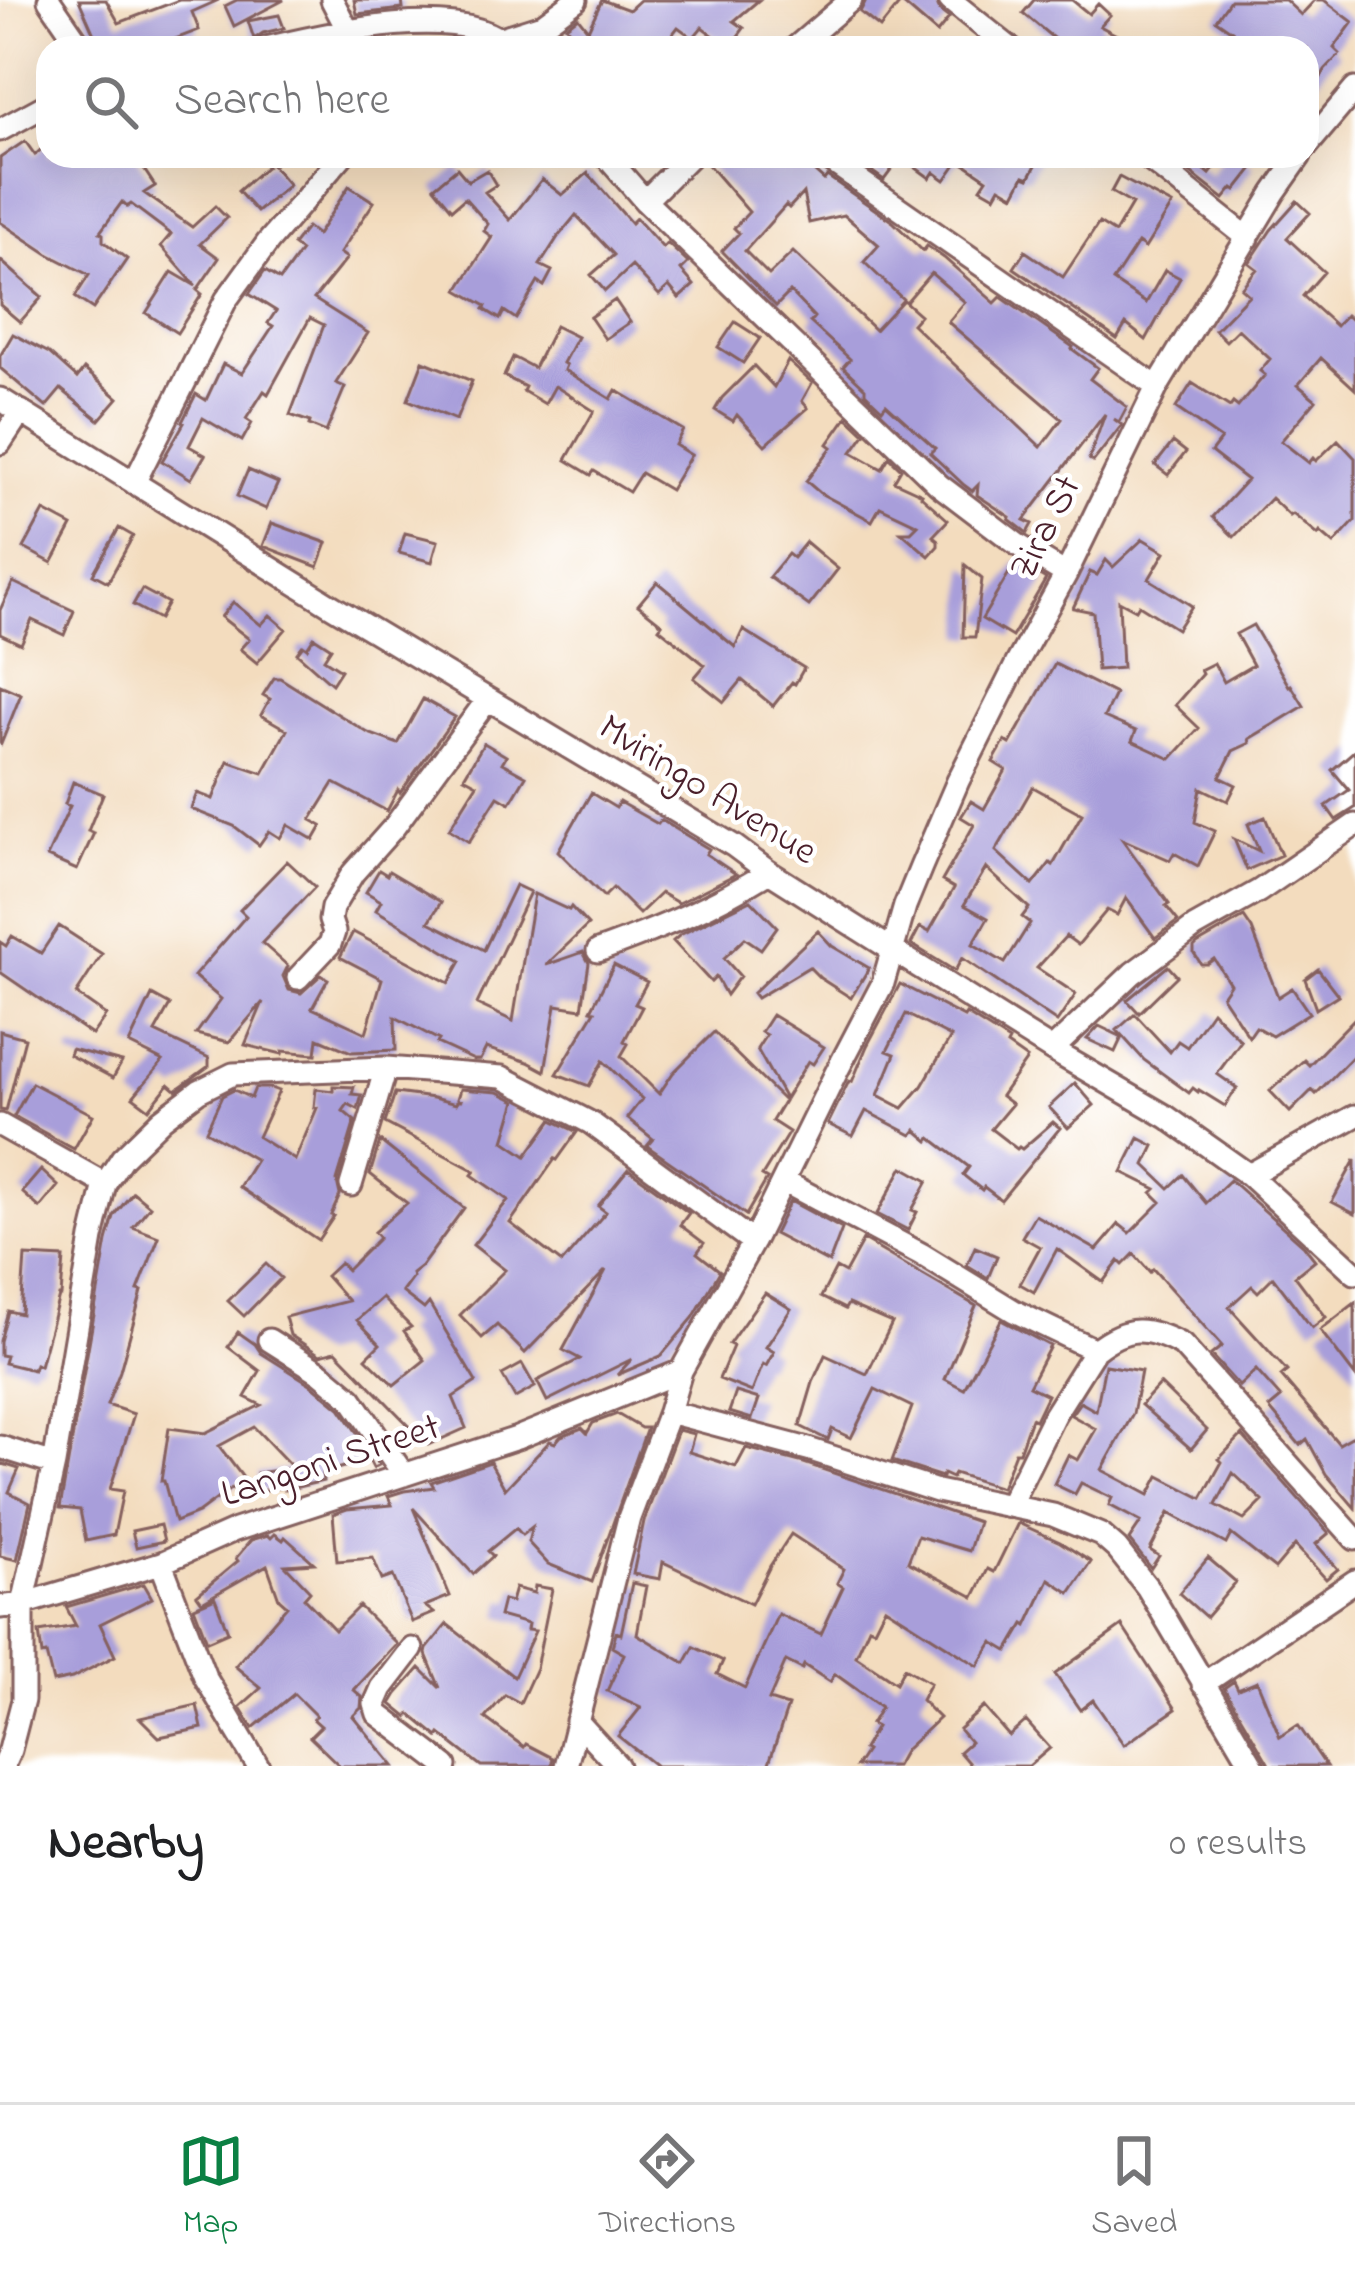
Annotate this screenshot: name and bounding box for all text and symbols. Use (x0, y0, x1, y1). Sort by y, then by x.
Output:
search box (36, 36, 1319, 168)
icon: search (78, 69, 144, 135)
text: Search here (174, 69, 390, 135)
street label: Zira St (997, 466, 1097, 590)
street label: Mviringo Avenue (587, 701, 828, 881)
street label: Langoni Street (214, 1400, 448, 1524)
text: Nearby (48, 1807, 204, 1882)
text: 0 results (1169, 1816, 1307, 1873)
tab: Map (178, 2128, 244, 2248)
tab: Directions (599, 2128, 736, 2248)
tab: Saved (1091, 2128, 1177, 2248)

